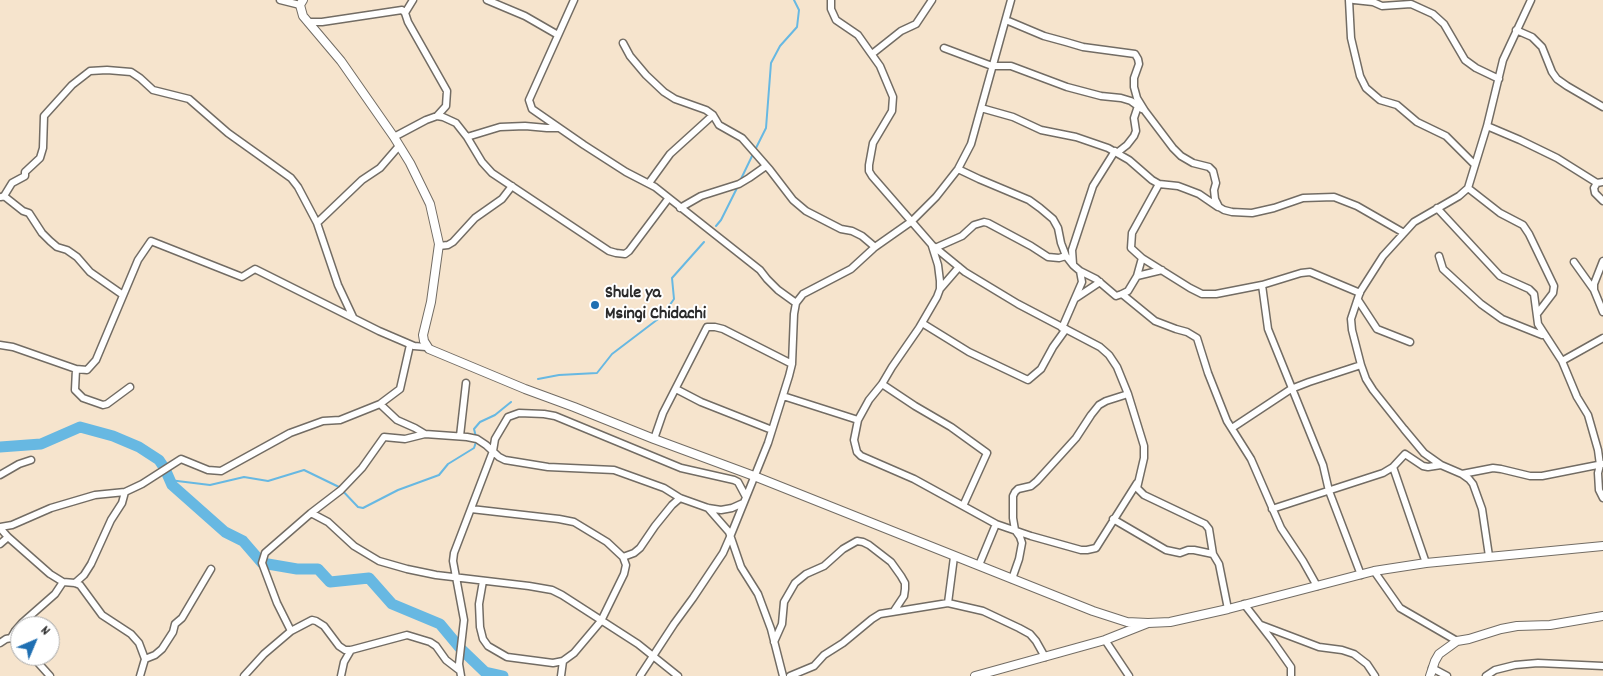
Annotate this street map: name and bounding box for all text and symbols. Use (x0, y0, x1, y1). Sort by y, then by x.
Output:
place label: Shule ya Msingi Chidachi (605, 284, 706, 326)
marker: Shule ya Msingi Chidachi (589, 299, 601, 311)
north arrow (10, 616, 60, 666)
text: N (35, 622, 54, 641)

